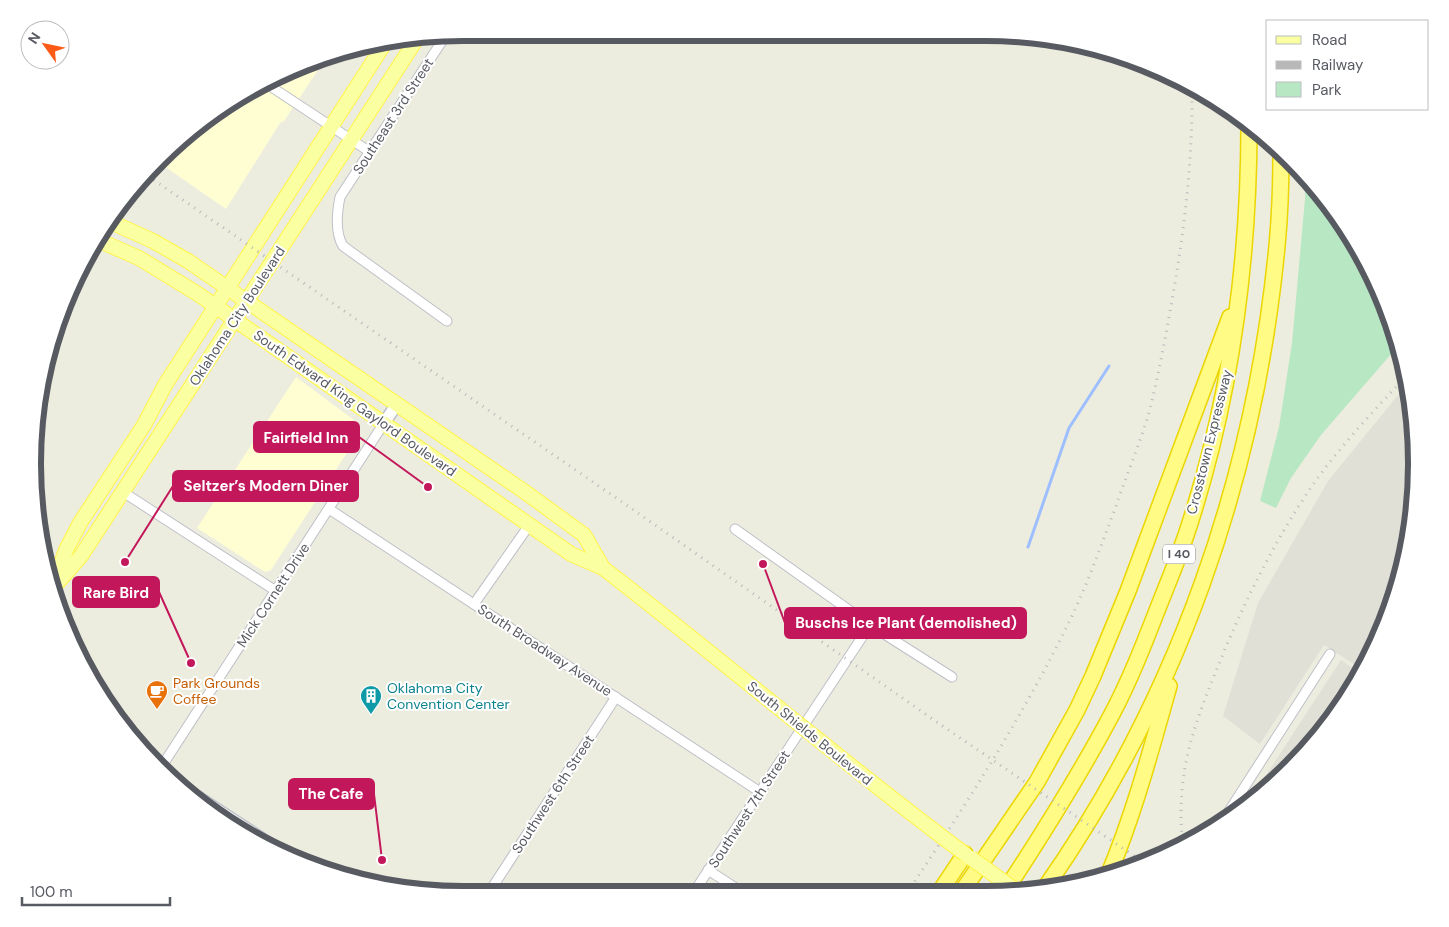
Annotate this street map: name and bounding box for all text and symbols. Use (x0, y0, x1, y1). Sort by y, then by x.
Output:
north arrow (20, 20, 70, 70)
legend (1266, 20, 1429, 110)
text: N (24, 29, 44, 47)
text: Road (1312, 30, 1347, 50)
street label: Southeast 3rd Street (349, 55, 437, 177)
text: Railway (1312, 55, 1364, 75)
text: Park (1312, 80, 1342, 100)
street label: Oklahoma City Boulevard (185, 243, 289, 389)
street label: South Edward King Gaylord Boulevard (250, 326, 460, 480)
street label: Crosstown Expressway (1182, 367, 1236, 516)
callout: Fairfield Inn (254, 422, 359, 452)
text: Fairfield Inn (264, 428, 348, 448)
callout: Seltzer’s Modern Diner (173, 471, 358, 501)
text: Seltzer’s Modern Diner (184, 476, 349, 496)
street label: Mick Cornett Drive (232, 539, 314, 651)
road number: I 40 (1163, 544, 1195, 564)
callout: Rare Bird (73, 577, 159, 607)
text: Rare Bird (83, 583, 149, 603)
street label: South Broadway Avenue (474, 600, 616, 700)
callout: Buschs Ice Plant (demolished) (785, 608, 1026, 638)
text: Buschs Ice Plant (demolished) (795, 613, 1017, 633)
place label: Park Grounds Coffee (173, 674, 260, 708)
street label: South Shields Boulevard (744, 677, 876, 789)
cafe icon: Park Grounds Coffee (145, 679, 169, 710)
place label: Oklahoma City Convention Center (387, 679, 510, 713)
building icon: Oklahoma City Convention Center (359, 684, 383, 715)
street label: Southwest 6th Street (508, 731, 598, 857)
street label: Southwest 7th Street (704, 747, 794, 871)
callout: The Cafe (289, 779, 374, 809)
text: The Cafe (299, 784, 363, 804)
scale bar (22, 874, 170, 906)
text: 100 m (30, 882, 73, 902)

